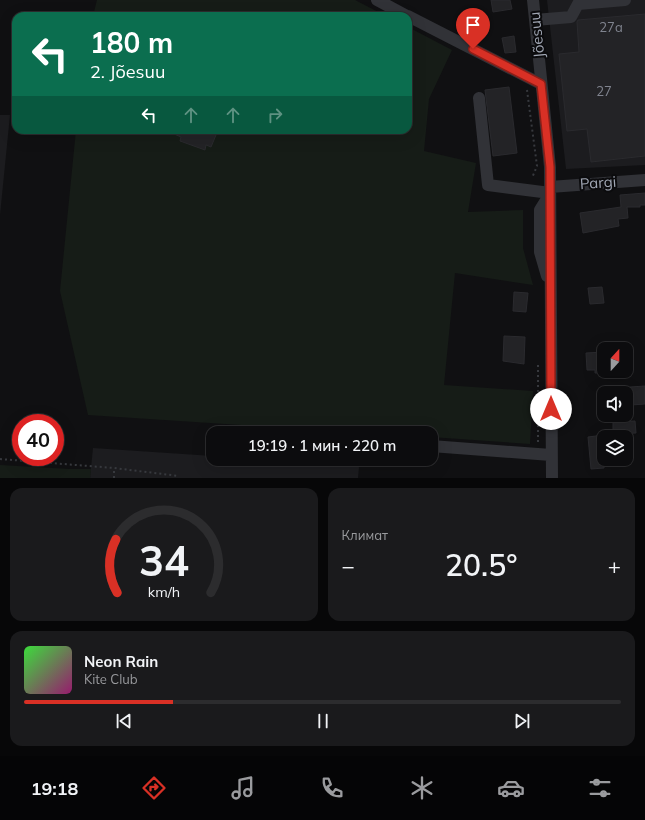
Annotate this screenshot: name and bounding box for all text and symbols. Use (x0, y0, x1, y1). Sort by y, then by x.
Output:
pin (456, 8, 490, 49)
street label: Jõesuu (525, 11, 548, 59)
icon: arrive (462, 14, 484, 36)
house number: 27a (599, 19, 623, 35)
text: 180 m (90, 25, 173, 60)
icon: left (24, 28, 76, 80)
text: 2. Jõesuu (90, 60, 165, 83)
house number: 27 (596, 83, 612, 99)
icon: left (138, 104, 160, 126)
icon: ahead (180, 104, 202, 126)
icon: ahead (222, 104, 244, 126)
icon: right (264, 104, 286, 126)
street label: Pargi (579, 172, 617, 193)
north arrow (597, 342, 633, 378)
map controls (597, 342, 633, 466)
button: sound (597, 386, 633, 422)
position arrow (530, 388, 572, 430)
speed limit sign: 40 (12, 414, 64, 466)
button: layers (597, 430, 633, 466)
text: 19:19 · 1 мин · 220 m (248, 436, 396, 455)
text: Климат (342, 527, 388, 543)
text: 34 (139, 533, 189, 585)
text: 20.5° (445, 546, 517, 584)
text: − (342, 552, 355, 580)
text: + (608, 552, 621, 580)
text: km/h (148, 582, 180, 600)
text: Neon Rain (84, 652, 158, 671)
text: Kite Club (84, 671, 138, 687)
icon: previous (113, 710, 135, 732)
icon: pause (312, 710, 334, 732)
icon: next (511, 710, 533, 732)
icon: directions (140, 774, 168, 802)
icon: music (229, 774, 257, 802)
icon: phone (318, 774, 346, 802)
icon: climate (408, 774, 436, 802)
icon: car (497, 774, 525, 802)
icon: filters (586, 774, 614, 802)
text: 19:18 (31, 777, 78, 800)

